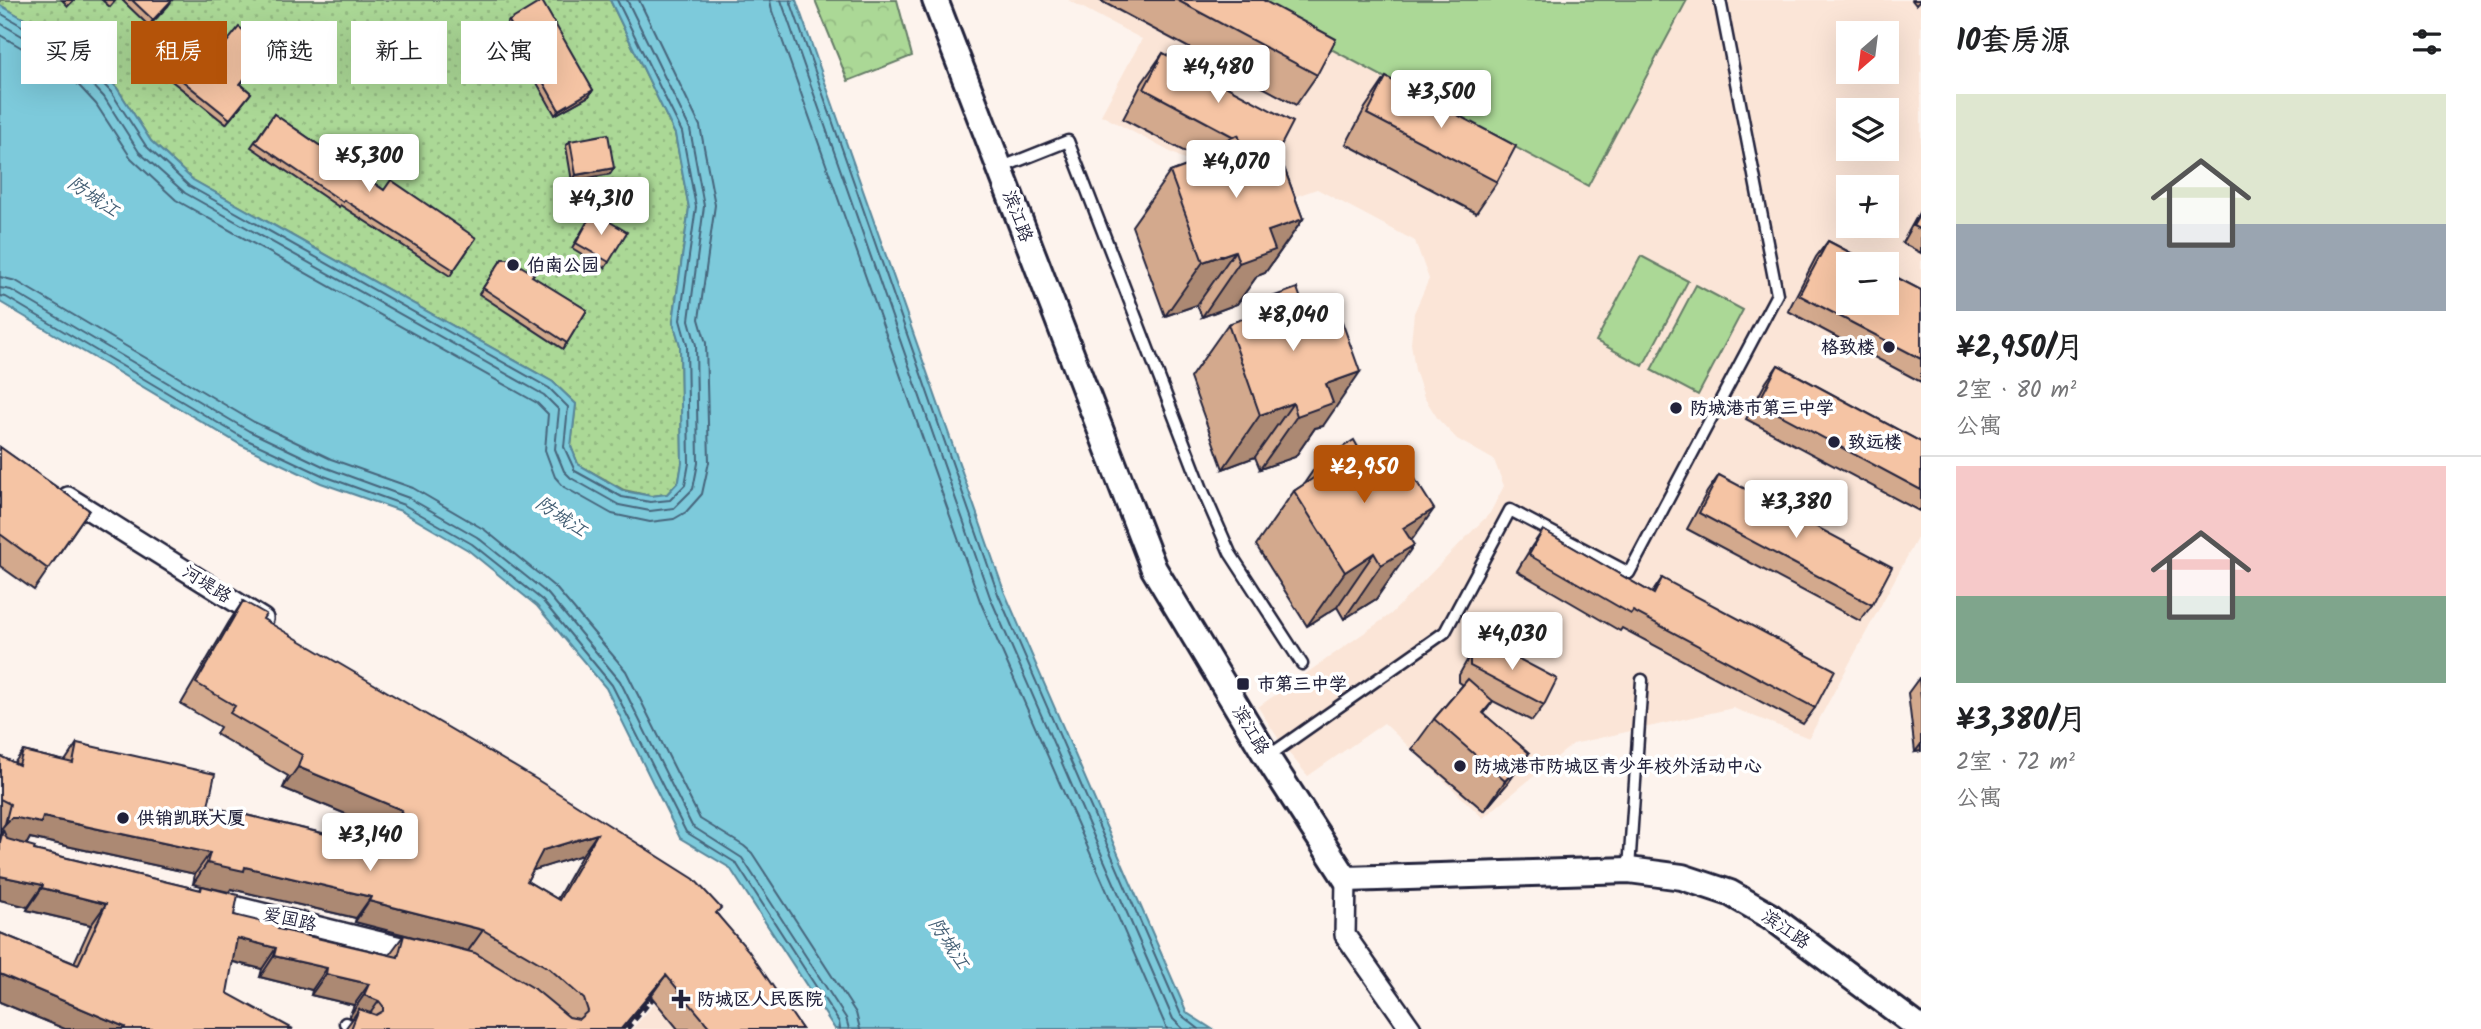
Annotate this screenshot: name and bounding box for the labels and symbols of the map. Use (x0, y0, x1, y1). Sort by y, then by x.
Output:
north arrow (1836, 21, 1899, 84)
pin: ¥4,480 (1161, 46, 1275, 105)
pin: ¥3,500 (1384, 71, 1498, 130)
pin: ¥5,300 (312, 134, 426, 194)
pin: ¥4,070 (1179, 140, 1293, 200)
water label: 防城江 (61, 169, 126, 227)
pin: ¥4,310 (544, 177, 658, 237)
street label: 滨江路 (993, 186, 1040, 247)
place label: 伯南公园 (527, 252, 599, 281)
marker: 伯南公园 (505, 257, 521, 273)
pin: ¥8,040 (1236, 294, 1350, 353)
place label: 格致楼 (1821, 334, 1875, 363)
marker: 格致楼 (1881, 339, 1897, 355)
place label: 防城港市第三中学 (1690, 395, 1834, 424)
marker: 防城港市第三中学 (1668, 400, 1684, 416)
place label: 致远楼 (1848, 429, 1902, 458)
marker: 致远楼 (1826, 434, 1842, 450)
pin: ¥2,950 (1307, 446, 1421, 505)
pin: ¥3,380 (1739, 480, 1853, 540)
water label: 防城江 (529, 489, 594, 547)
street label: 河堤路 (176, 559, 237, 612)
pin: ¥4,030 (1455, 612, 1569, 672)
place label: 巿第三中学 (1257, 671, 1347, 700)
marker: 巿第三中学 (1235, 676, 1251, 692)
street label: 滨江路 (1223, 700, 1276, 761)
place label: 防城港市防城区青少年校外活动中心 (1474, 753, 1762, 782)
marker: 防城港市防城区青少年校外活动中心 (1452, 758, 1468, 774)
place label: 供销凯联大厦 (137, 805, 245, 834)
marker: 供销凯联大厦 (115, 810, 131, 826)
pin: ¥3,140 (313, 814, 427, 873)
street label: 爱国路 (260, 900, 319, 941)
street label: 滨江路 (1755, 903, 1816, 958)
water label: 防城江 (920, 912, 977, 977)
place label: 防城区人民医院 (697, 986, 823, 1015)
marker: 防城区人民医院 (671, 989, 691, 1009)

